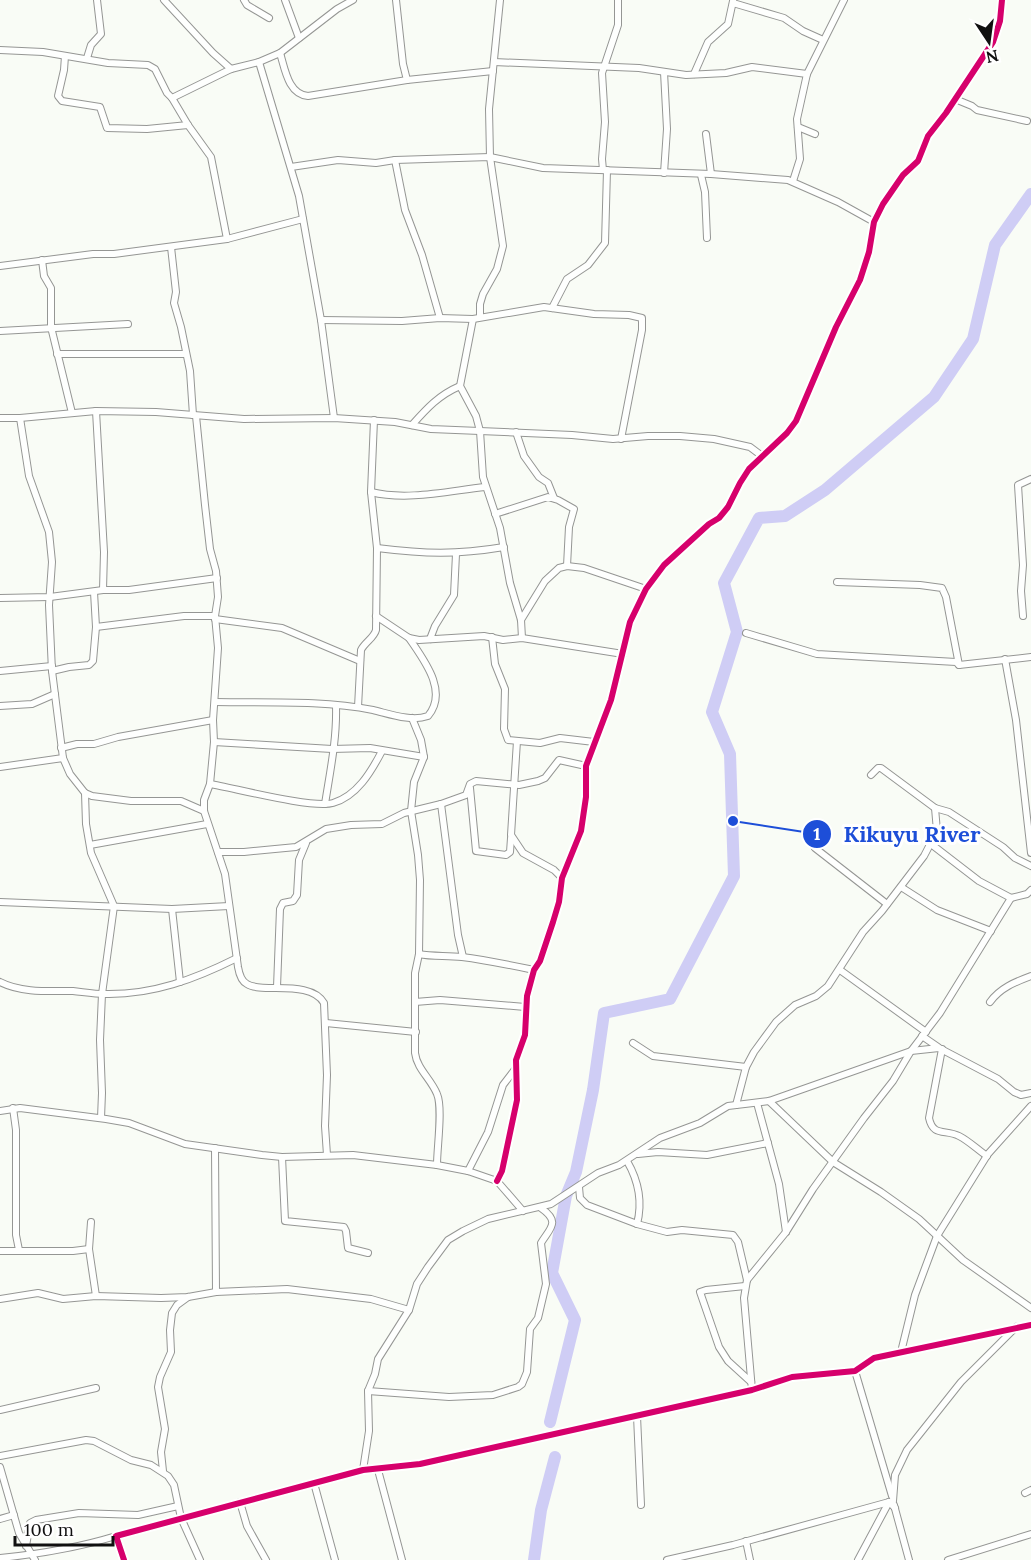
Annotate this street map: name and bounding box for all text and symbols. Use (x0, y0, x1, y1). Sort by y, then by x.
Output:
north arrow (959, 12, 1019, 72)
text: N (984, 45, 1001, 68)
callout: Kikuyu River (802, 814, 993, 854)
text: Kikuyu River (844, 820, 981, 848)
text: 1 (813, 822, 821, 845)
scale bar (15, 1509, 112, 1547)
text: 100 m (24, 1518, 74, 1541)

